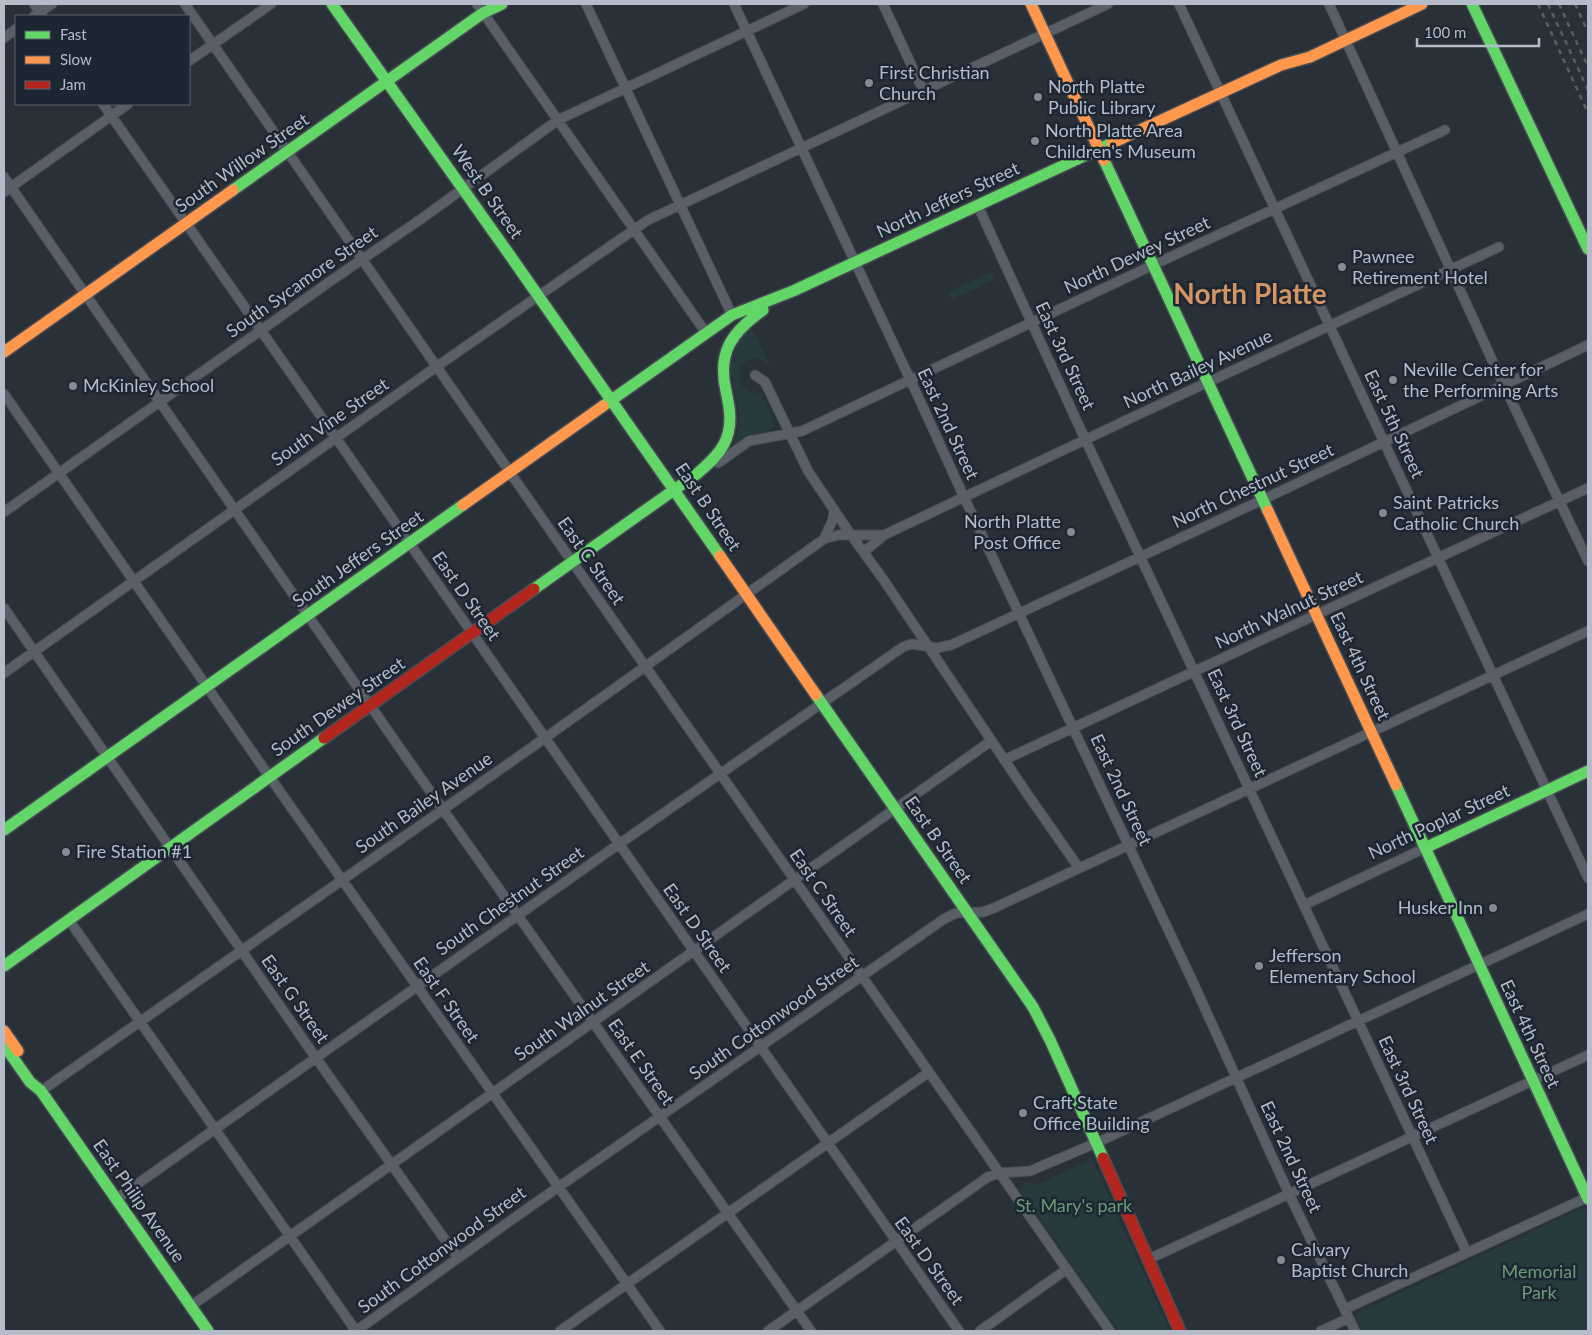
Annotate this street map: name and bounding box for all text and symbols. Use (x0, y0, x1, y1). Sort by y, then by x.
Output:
legend (15, 15, 190, 105)
scale bar (1417, 15, 1540, 47)
text: 100 m (1424, 23, 1466, 41)
text: Fast (60, 25, 87, 43)
text: Slow (60, 50, 92, 68)
place label: First Christian Church (879, 61, 990, 104)
text: Jam (60, 75, 86, 93)
place label: North Platte Public Library (1048, 75, 1156, 118)
marker: First Christian Church (863, 77, 875, 89)
marker: North Platte Public Library (1032, 91, 1044, 103)
street label: South Willow Street (170, 108, 313, 217)
place label: North Platte Area Children's Museum (1045, 119, 1196, 162)
marker: North Platte Area Children's Museum (1029, 135, 1041, 147)
street label: West B Street (447, 140, 529, 243)
street label: North Jeffers Street (873, 156, 1023, 242)
street label: North Dewey Street (1060, 210, 1214, 298)
street label: South Sycamore Street (222, 220, 382, 342)
place label: Pawnee Retirement Hotel (1352, 245, 1488, 288)
marker: Pawnee Retirement Hotel (1336, 261, 1348, 273)
district label: North Platte (1173, 276, 1327, 310)
street label: East 3rd Street (1031, 298, 1101, 414)
street label: North Bailey Avenue (1119, 324, 1276, 412)
place label: Neville Center for the Performing Arts (1403, 358, 1558, 401)
street label: East 2nd Street (913, 364, 985, 483)
street label: East 5th Street (1360, 366, 1430, 482)
street label: South Vine Street (266, 372, 393, 470)
place label: McKinley School (83, 374, 214, 396)
marker: Neville Center for the Performing Arts (1387, 374, 1399, 386)
marker: McKinley School (67, 380, 79, 392)
street label: North Chestnut Street (1168, 438, 1337, 532)
street label: East B Street (671, 458, 747, 555)
place label: Saint Patricks Catholic Church (1393, 491, 1519, 534)
street label: South Jeffers Street (288, 504, 428, 612)
marker: Saint Patricks Catholic Church (1377, 507, 1389, 519)
place label: North Platte Post Office (964, 510, 1061, 553)
street label: East C Street (554, 512, 630, 609)
marker: North Platte Post Office (1065, 526, 1077, 538)
street label: East D Street (428, 547, 506, 645)
street label: North Walnut Street (1211, 565, 1366, 653)
street label: East 4th Street (1326, 608, 1396, 724)
street label: South Dewey Street (266, 652, 409, 761)
street label: East 3rd Street (1203, 665, 1273, 781)
street label: East 2nd Street (1086, 730, 1158, 849)
street label: South Bailey Avenue (351, 747, 496, 858)
street label: North Poplar Street (1364, 778, 1513, 863)
street label: East B Street (901, 791, 977, 888)
place label: Fire Station #1 (76, 840, 192, 862)
street label: South Chestnut Street (431, 841, 588, 960)
street label: East C Street (786, 844, 862, 941)
marker: Fire Station #1 (60, 846, 72, 858)
street label: East D Street (659, 879, 737, 977)
place label: Husker Inn (1398, 896, 1483, 918)
marker: Husker Inn (1487, 902, 1499, 914)
place label: Jefferson Elementary School (1269, 944, 1416, 987)
street label: East G Street (257, 950, 335, 1047)
street label: South Cottonwood Street (684, 950, 863, 1084)
street label: East F Street (409, 952, 485, 1047)
street label: South Walnut Street (510, 955, 654, 1065)
marker: Jefferson Elementary School (1253, 960, 1265, 972)
street label: East 4th Street (1496, 976, 1566, 1092)
street label: East E Street (604, 1014, 680, 1109)
street label: East 3rd Street (1374, 1032, 1444, 1148)
place label: Craft State Office Building (1033, 1091, 1150, 1134)
street label: East 2nd Street (1256, 1097, 1328, 1216)
marker: Craft State Office Building (1017, 1107, 1029, 1119)
street label: East Philip Avenue (89, 1135, 191, 1266)
street label: South Cottonwood Street (353, 1181, 530, 1317)
park label: St. Mary's park (1016, 1194, 1133, 1216)
street label: East D Street (890, 1212, 970, 1309)
place label: Calvary Baptist Church (1291, 1238, 1408, 1281)
marker: Calvary Baptist Church (1275, 1254, 1287, 1266)
park label: Memorial Park (1501, 1260, 1577, 1303)

